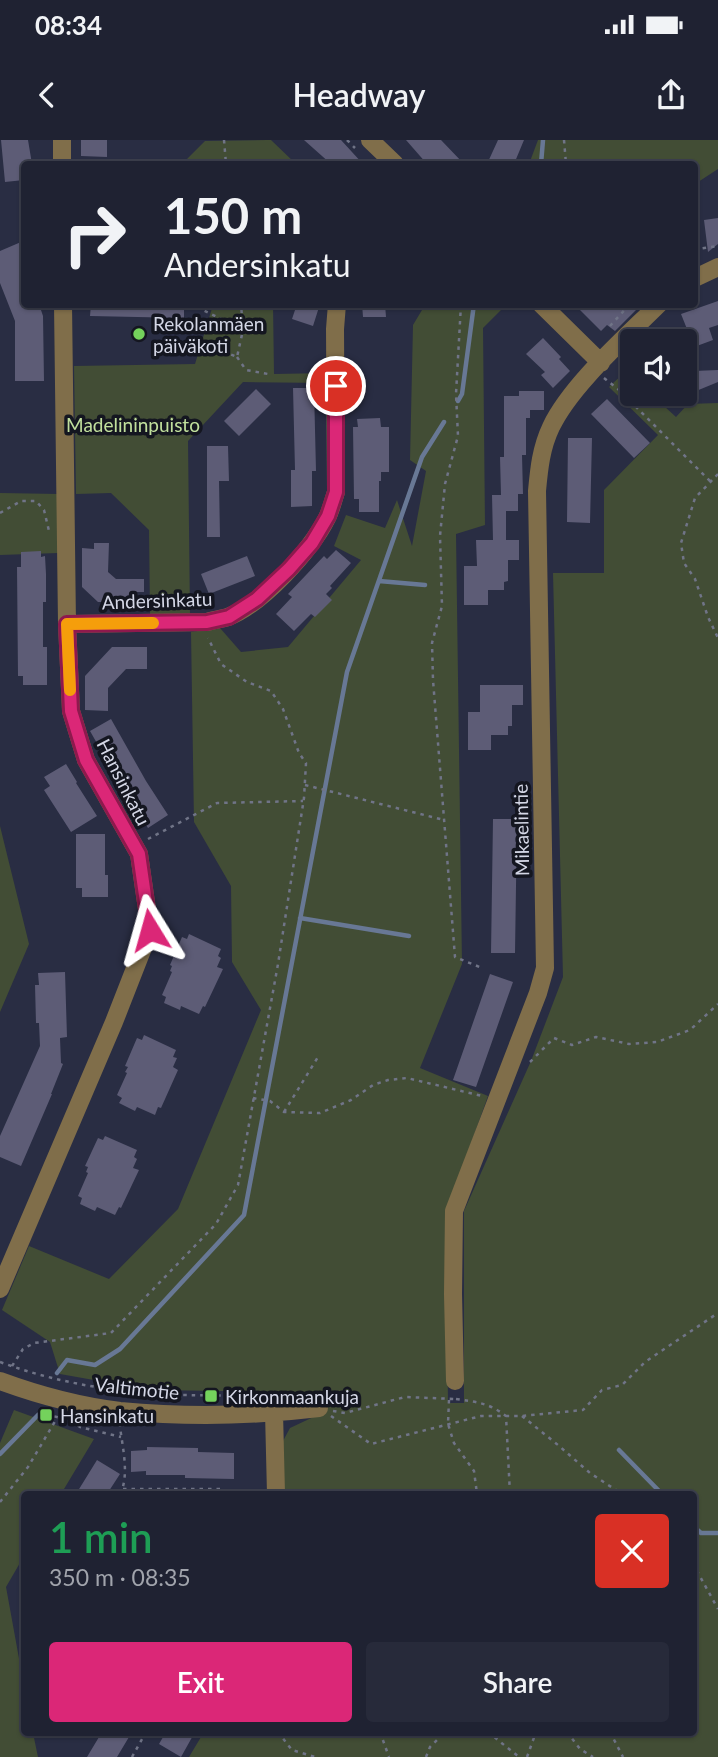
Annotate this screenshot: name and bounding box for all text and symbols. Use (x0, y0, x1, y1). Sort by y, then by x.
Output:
text: 08:34 (35, 9, 102, 41)
text: Headway (293, 75, 425, 114)
icon: back (28, 76, 66, 114)
icon: share (652, 76, 690, 114)
text: 150 m (164, 186, 302, 244)
icon: right (49, 189, 140, 280)
text: Andersinkatu (164, 245, 350, 284)
place label: Rekolanmäen päiväkoti (153, 312, 264, 357)
marker: Rekolanmäen päiväkoti (131, 326, 147, 342)
map controls (620, 329, 697, 406)
button: sound (620, 329, 697, 406)
pin (306, 356, 366, 416)
icon: arrive (317, 367, 355, 405)
park label: Madelininpuisto (66, 413, 200, 436)
street label: Andersinkatu (101, 587, 213, 613)
street label: Hansinkatu (92, 735, 156, 829)
street label: Mikaelintie (509, 784, 533, 876)
position arrow (113, 893, 187, 967)
street label: Valtimotie (93, 1372, 181, 1404)
place label: Kirkonmaankuja (225, 1385, 359, 1408)
marker: Kirkonmaankuja (203, 1388, 219, 1404)
place label: Hansinkatu (60, 1404, 154, 1427)
marker: Hansinkatu (38, 1407, 54, 1423)
text: 1 min (49, 1512, 153, 1562)
button: close (595, 1514, 669, 1588)
text: 350 m · 08:35 (49, 1563, 191, 1591)
button: Exit (49, 1642, 352, 1722)
button: Share (366, 1642, 669, 1722)

